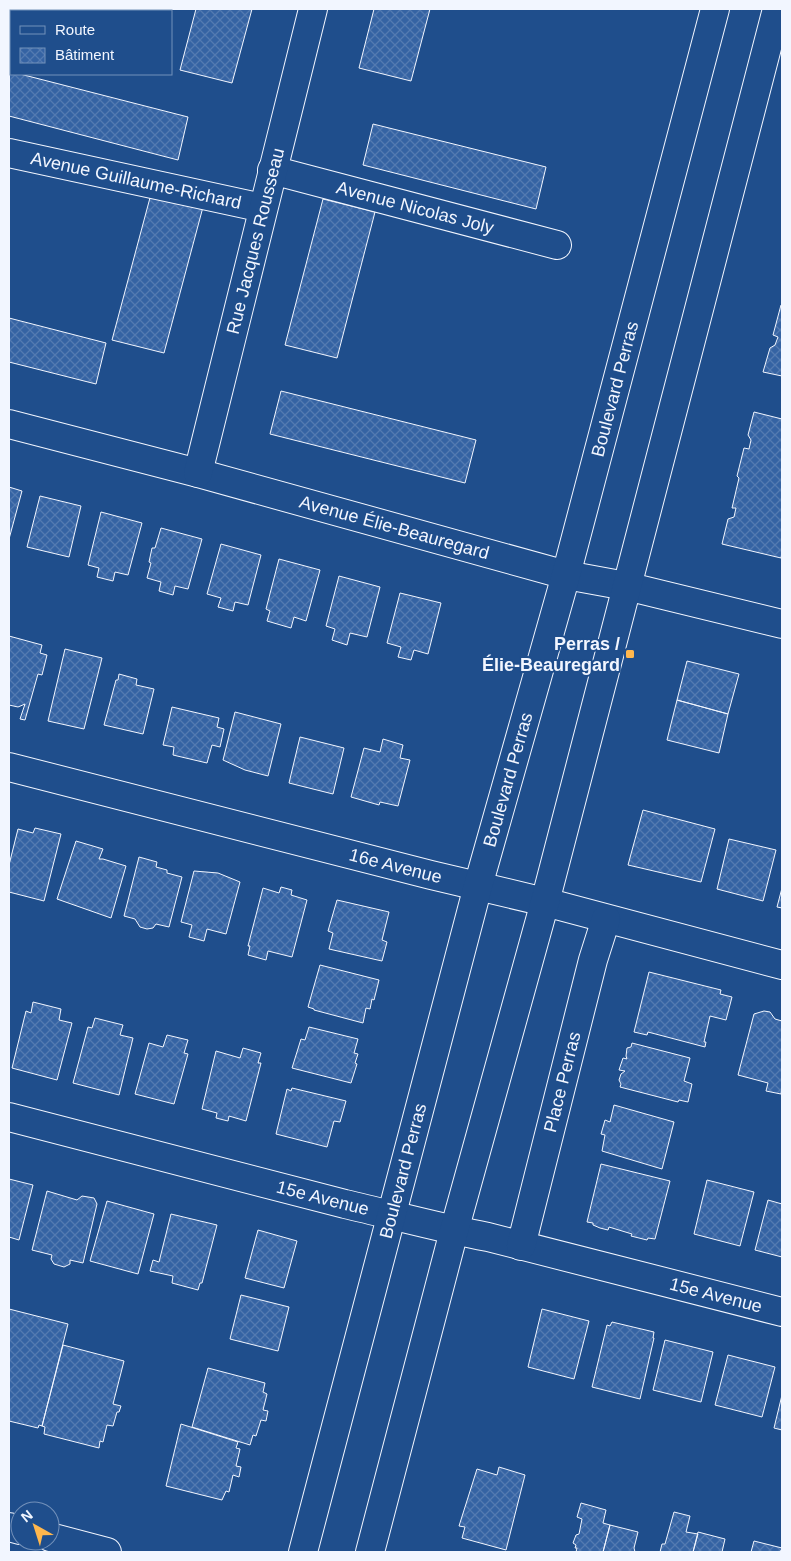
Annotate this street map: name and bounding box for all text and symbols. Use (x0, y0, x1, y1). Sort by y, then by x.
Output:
legend (10, 10, 172, 75)
text: Route (55, 21, 95, 38)
text: Bâtiment (55, 46, 115, 63)
street label: Rue Jacques Rousseau (223, 146, 288, 336)
street label: Avenue Guillaume-Richard (29, 148, 243, 213)
street label: Avenue Nicolas Joly (334, 177, 496, 238)
street label: Boulevard Perras (588, 319, 642, 459)
street label: Avenue Élie-Beauregard (297, 492, 491, 563)
place label: Perras / Élie-Beauregard (482, 634, 620, 675)
marker: Perras / Élie-Beauregard (624, 648, 636, 660)
street label: Boulevard Perras (479, 710, 537, 849)
street label: 16e Avenue (347, 844, 444, 887)
street label: Place Perras (540, 1030, 585, 1135)
street label: Boulevard Perras (376, 1101, 430, 1241)
street label: 15e Avenue (274, 1177, 371, 1219)
street label: 15e Avenue (667, 1274, 764, 1317)
north arrow (10, 1501, 60, 1551)
text: N (18, 1506, 36, 1525)

